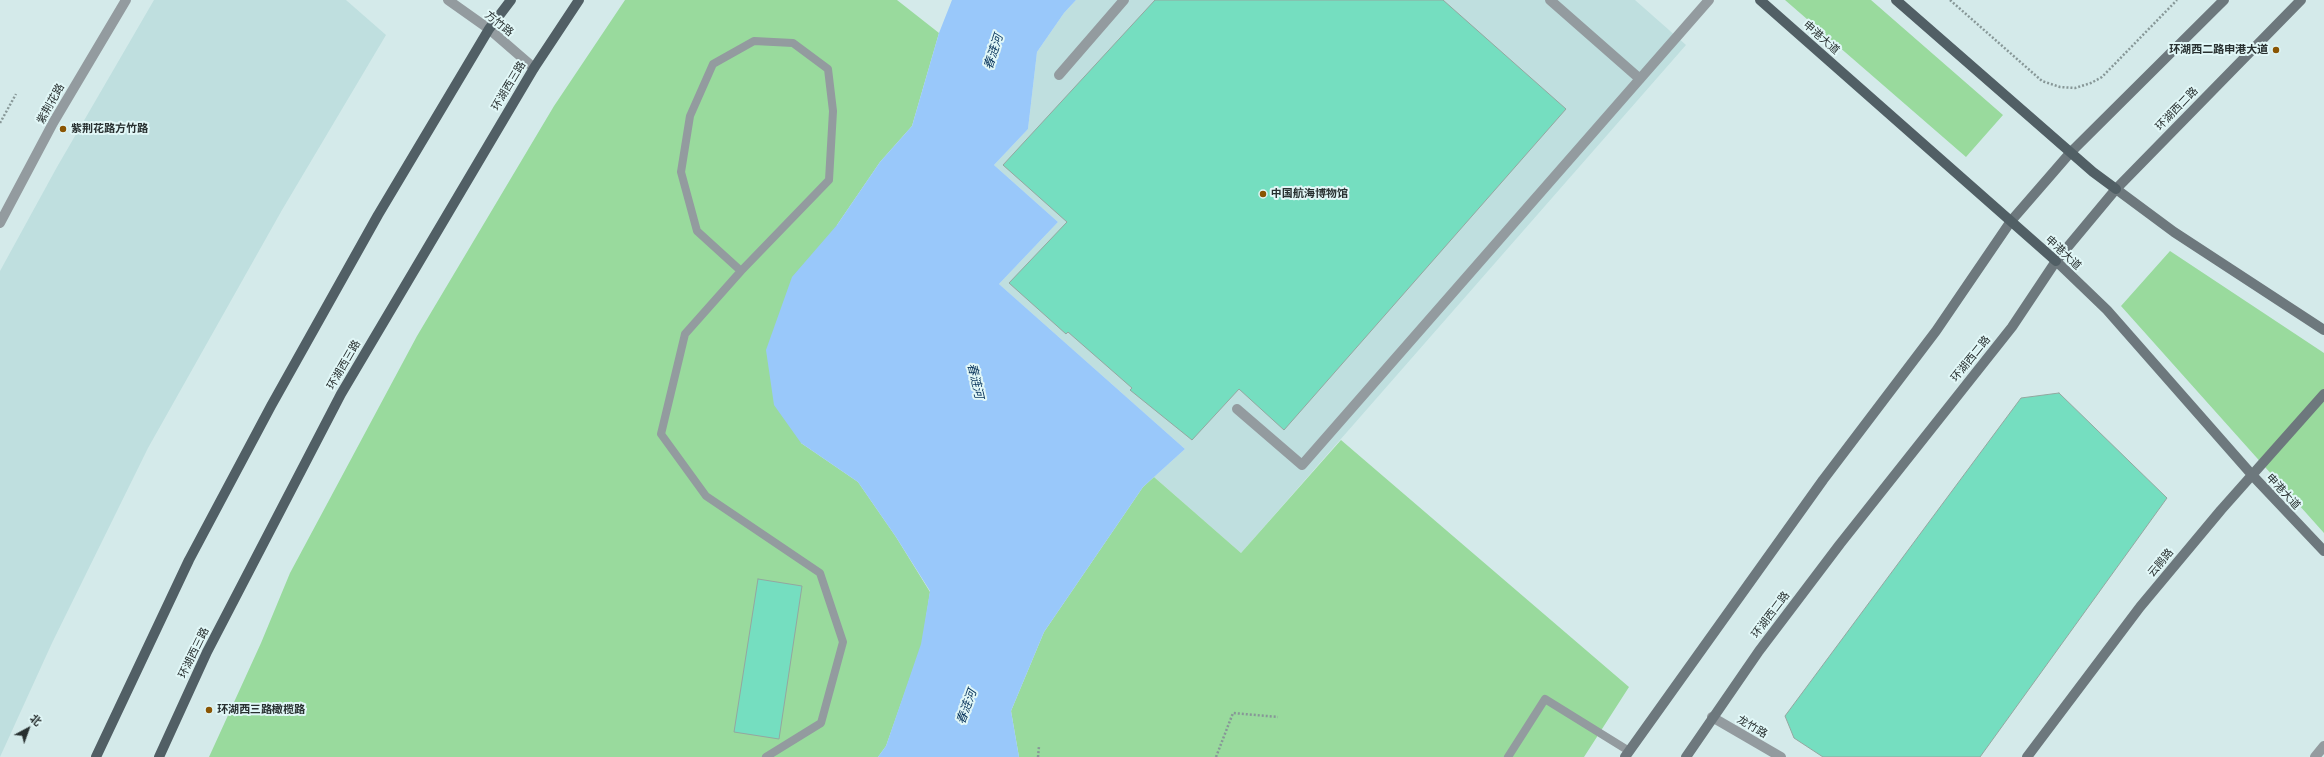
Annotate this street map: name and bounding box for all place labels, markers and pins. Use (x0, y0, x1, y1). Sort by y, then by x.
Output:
place label: 环湖西二路申港大道 (2169, 43, 2268, 57)
marker: 环湖西二路申港大道 (2271, 45, 2281, 55)
place label: 紫荆花路方竹路 (71, 122, 148, 136)
marker: 紫荆花路方竹路 (58, 124, 68, 134)
place label: 中国航海博物馆 (1271, 187, 1348, 201)
marker: 中国航海博物馆 (1258, 189, 1268, 199)
place label: 环湖西三路橄榄路 (217, 703, 305, 717)
marker: 环湖西三路橄榄路 (204, 705, 214, 715)

